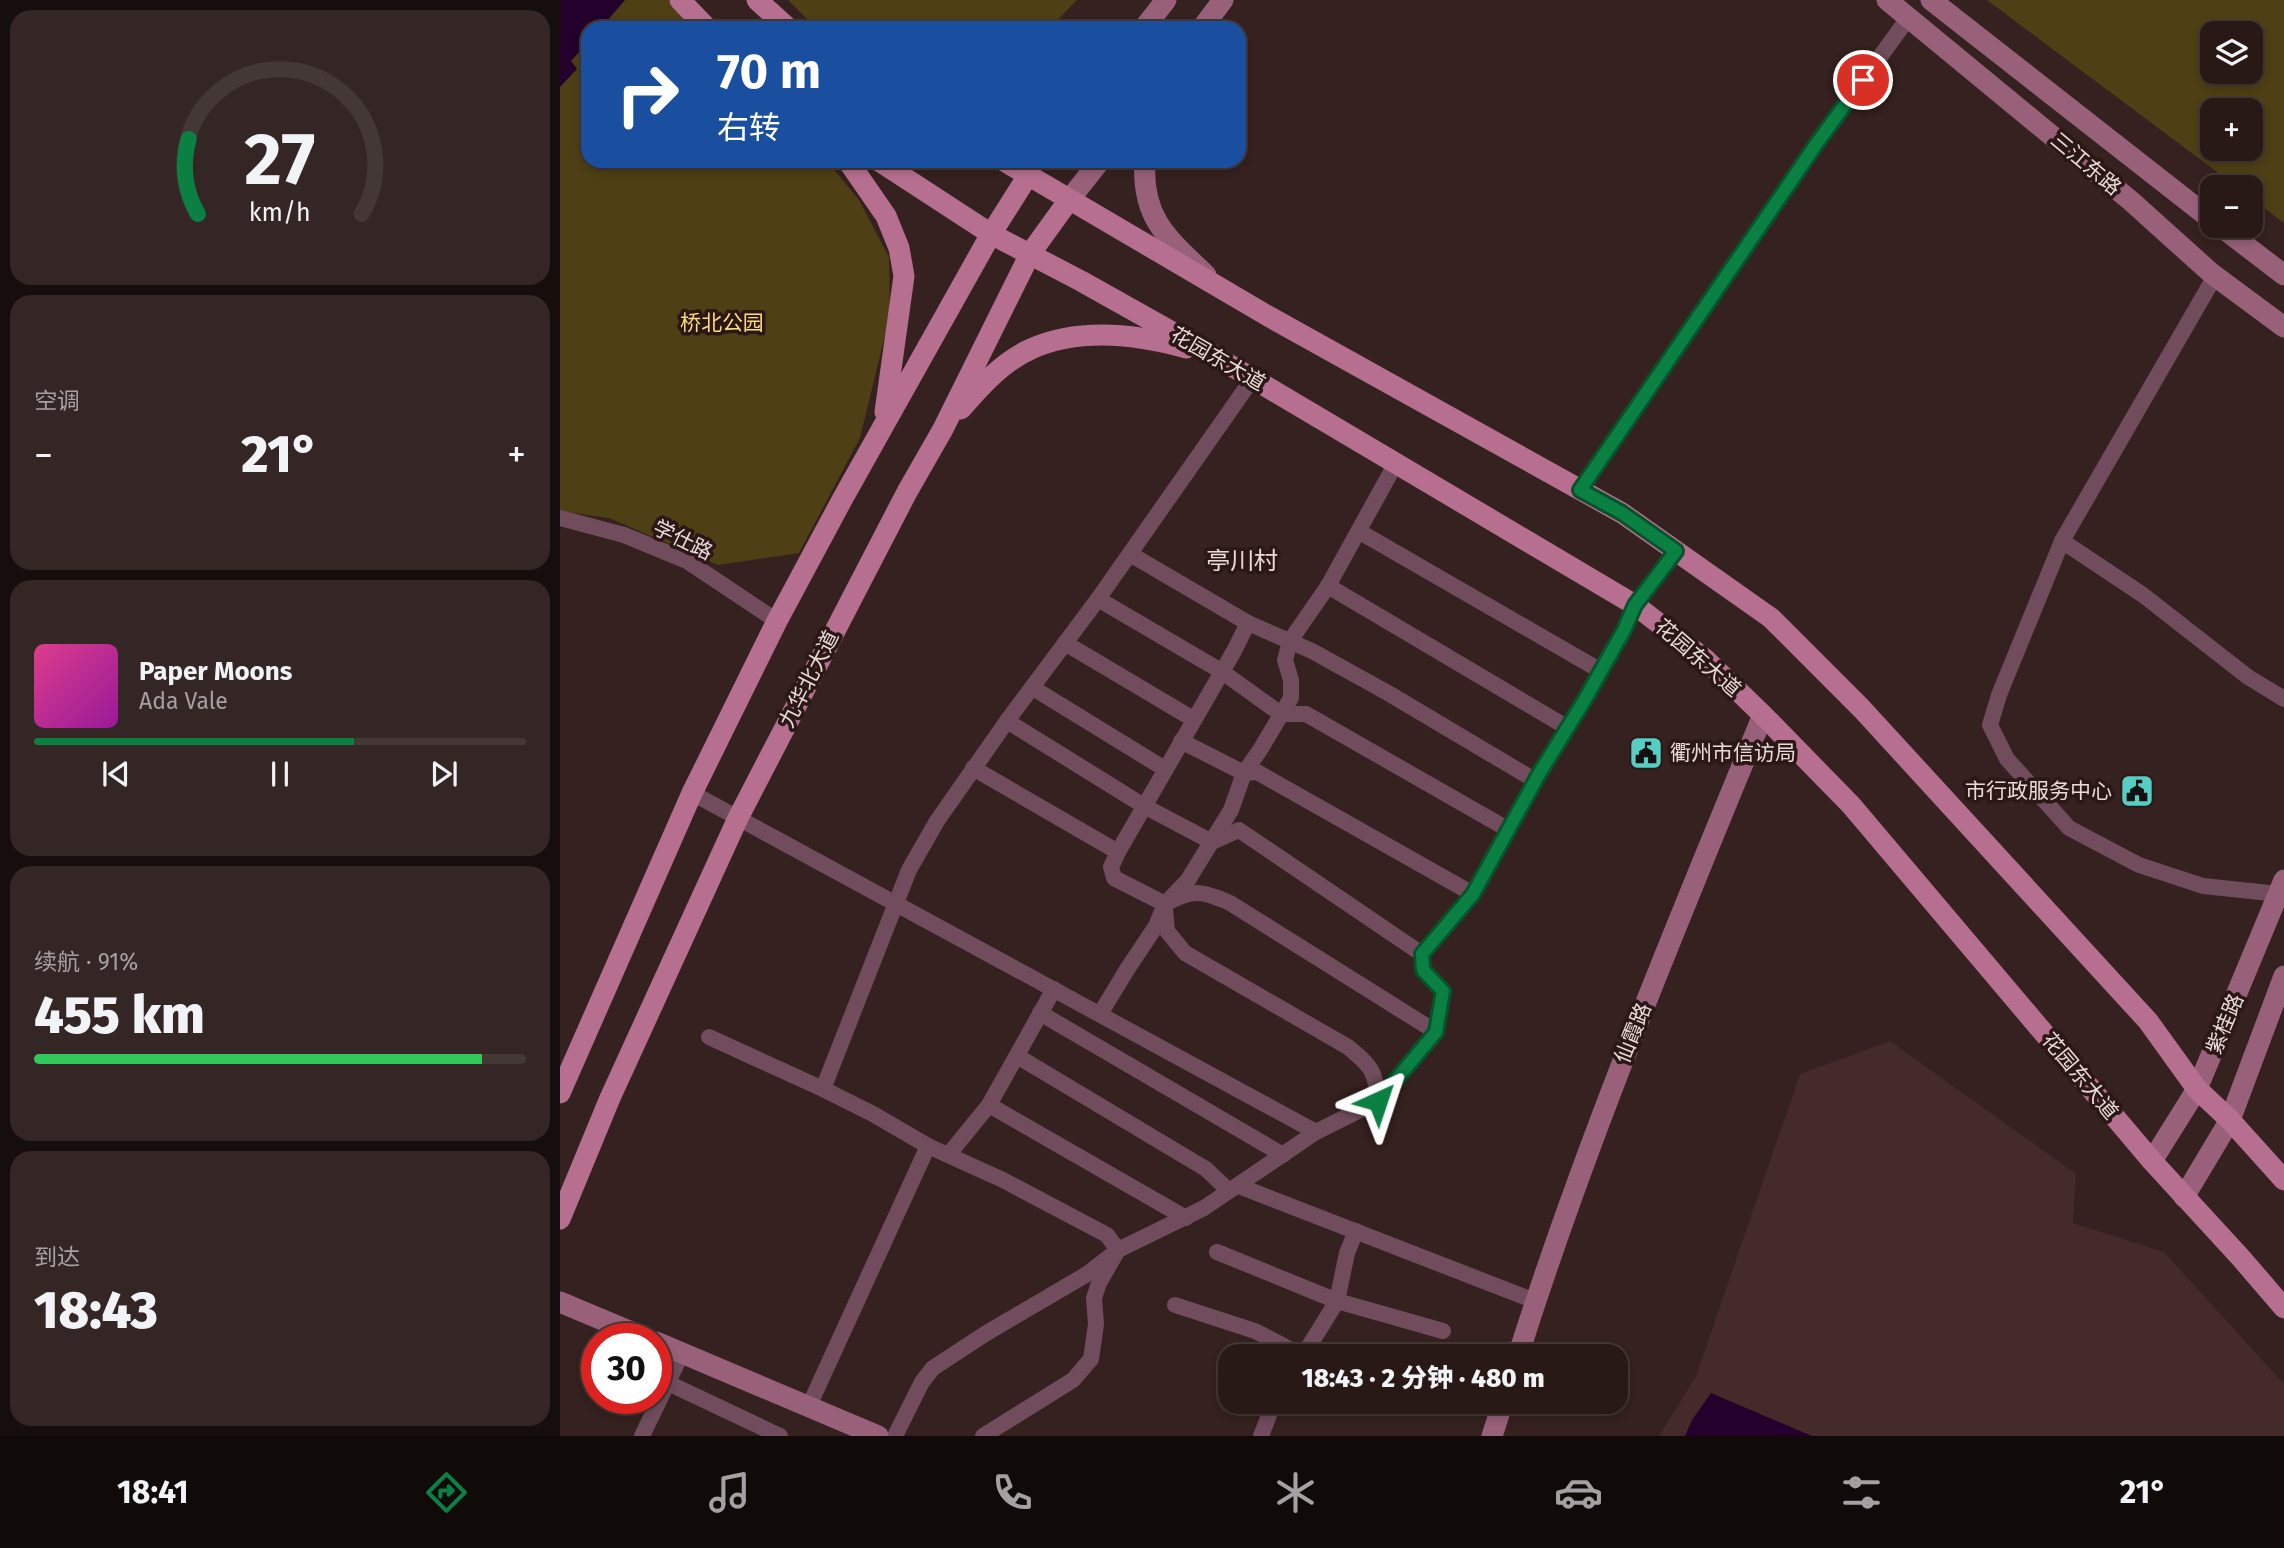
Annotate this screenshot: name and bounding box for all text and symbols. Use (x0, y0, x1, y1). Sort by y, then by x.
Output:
map controls (2200, 21, 2263, 238)
button: layers (2200, 21, 2263, 84)
text: 70 m (717, 42, 821, 101)
icon: right (602, 49, 693, 140)
pin (1833, 50, 1893, 110)
icon: arrive (1844, 61, 1882, 99)
button: + (2200, 98, 2263, 161)
text: 右转 (717, 109, 781, 147)
text: 27 (245, 116, 315, 203)
street label: 三江东路 (2045, 127, 2127, 201)
button: − (2200, 175, 2263, 238)
text: km/h (249, 197, 311, 227)
park label: 桥北公园 (680, 310, 764, 336)
street label: 花园东大道 (1166, 321, 1270, 397)
text: 空调 (34, 387, 80, 415)
text: 21° (241, 423, 319, 486)
text: − (34, 432, 53, 478)
text: + (507, 432, 526, 478)
street label: 学仕路 (649, 515, 717, 565)
district label: 亭川村 (1206, 547, 1278, 575)
street label: 花园东大道 (1650, 614, 1746, 702)
street label: 九华北大道 (774, 626, 844, 732)
text: Paper Moons (139, 656, 292, 687)
text: Ada Vale (139, 687, 228, 715)
public building icon: 衢州市信访局 (1627, 734, 1665, 772)
place label: 衢州市信访局 (1670, 740, 1796, 766)
icon: previous (97, 755, 135, 793)
icon: pause (261, 755, 299, 793)
icon: next (425, 755, 463, 793)
public building icon: 市行政服务中心 (2118, 772, 2156, 810)
place label: 市行政服务中心 (1965, 778, 2112, 804)
text: 续航 · 91% (34, 948, 138, 976)
text: 455 km (34, 984, 205, 1047)
street label: 紫桂路 (2201, 990, 2249, 1058)
street label: 仙霞路 (1609, 999, 1657, 1067)
street label: 花园东大道 (2036, 1027, 2124, 1125)
position arrow (1341, 1064, 1415, 1138)
text: 到达 (34, 1243, 80, 1271)
text: 18:43 (34, 1279, 158, 1342)
speed limit sign: 30 (581, 1323, 672, 1414)
text: 18:43 · 2 分钟 · 480 m (1301, 1363, 1545, 1394)
icon: directions (422, 1468, 471, 1517)
icon: music (705, 1468, 754, 1517)
icon: phone (988, 1468, 1037, 1517)
icon: climate (1271, 1468, 1320, 1517)
icon: car (1554, 1468, 1603, 1517)
icon: filters (1837, 1468, 1886, 1517)
text: 18:41 (117, 1473, 189, 1511)
text: 21° (2120, 1473, 2167, 1511)

